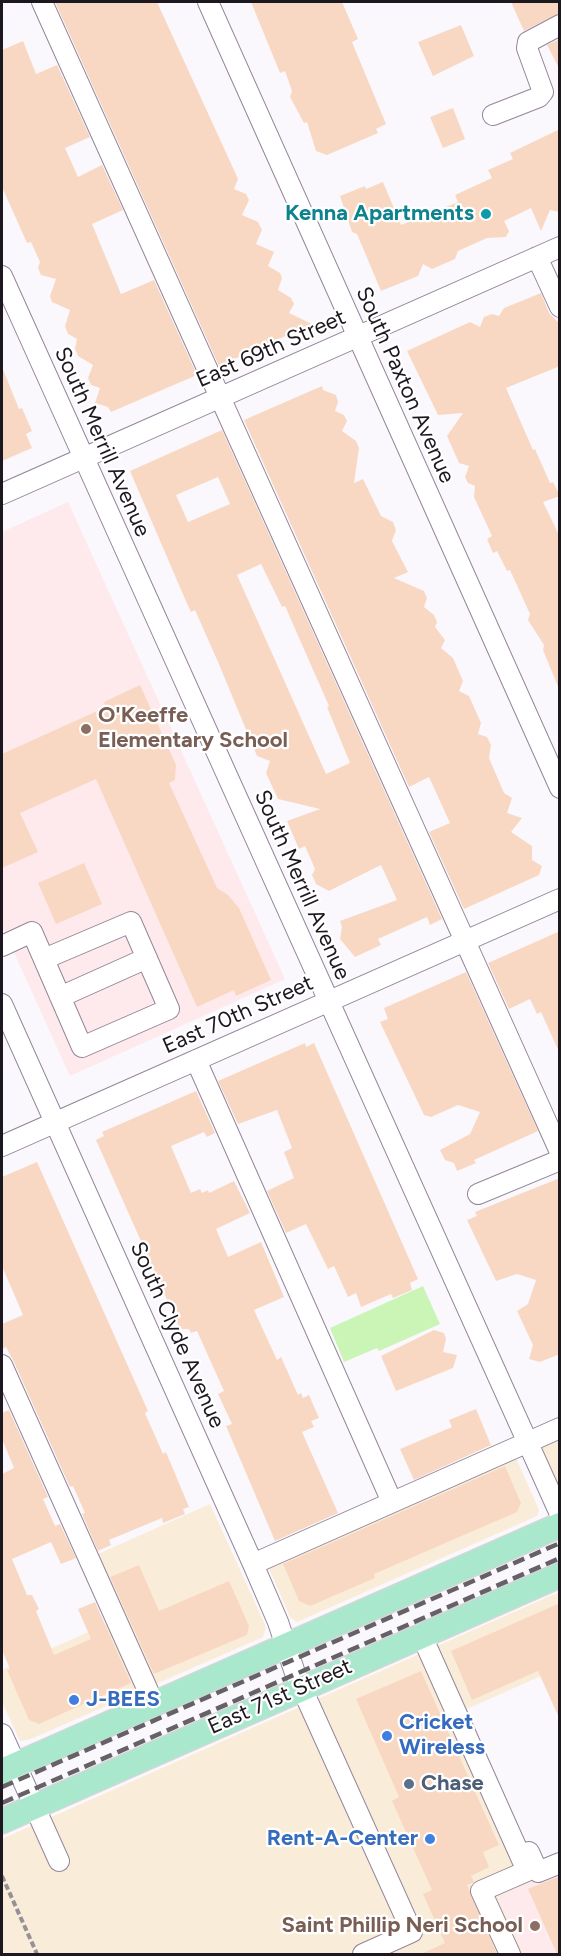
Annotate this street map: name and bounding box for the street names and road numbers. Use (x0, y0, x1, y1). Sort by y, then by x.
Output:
street label: South Paxton Avenue (350, 283, 460, 487)
street label: East 69th Street (192, 304, 350, 394)
street label: South Merrill Avenue (48, 343, 156, 541)
street label: South Merrill Avenue (248, 786, 356, 984)
street label: East 70th Street (159, 970, 317, 1060)
street label: South Clyde Avenue (124, 1238, 230, 1432)
street label: East 71st Street (204, 1653, 356, 1741)

